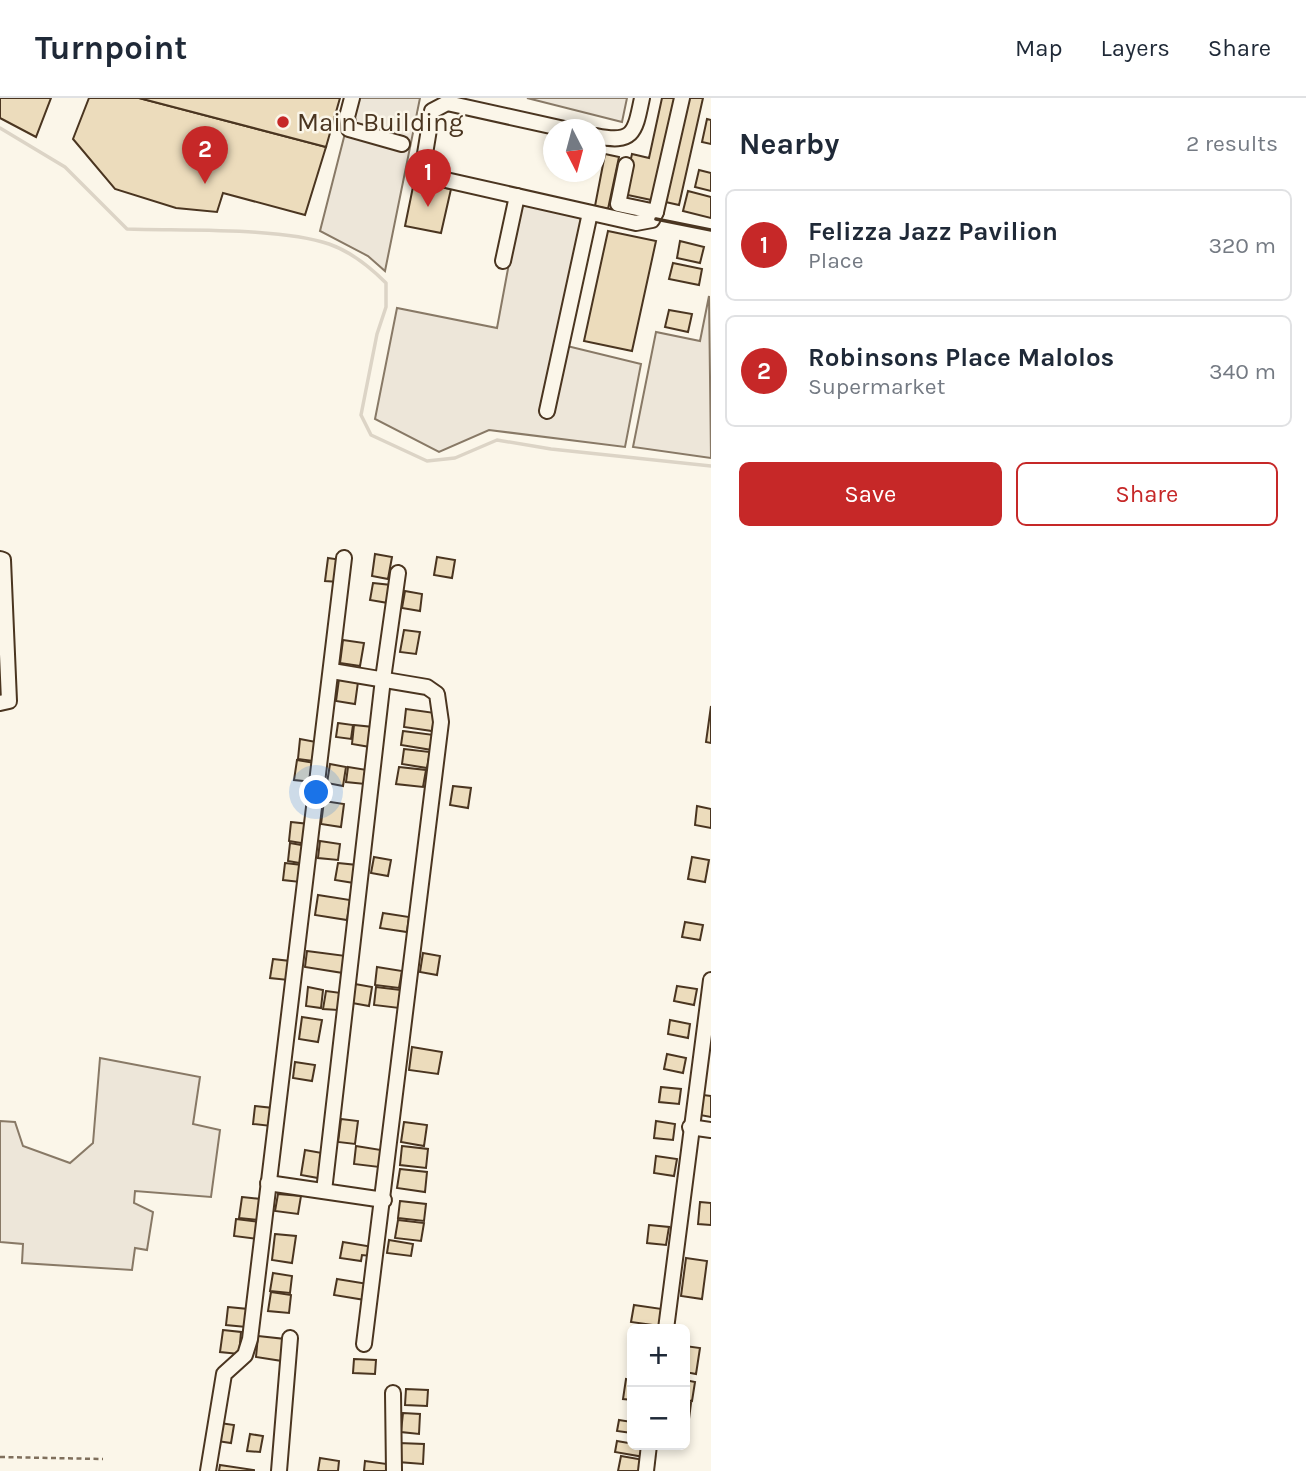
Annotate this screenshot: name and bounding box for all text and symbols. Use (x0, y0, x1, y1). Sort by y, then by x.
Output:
text: Turnpoint (35, 29, 187, 67)
text: Map (1015, 34, 1063, 62)
text: Layers (1101, 34, 1170, 62)
text: Share (1208, 34, 1271, 62)
place label: Main Building (297, 107, 464, 138)
marker: Main Building (275, 114, 291, 130)
north arrow (543, 119, 606, 182)
pin: 2 (182, 126, 228, 184)
text: Nearby (739, 126, 839, 162)
text: 2 results (1186, 130, 1278, 157)
pin: 1 (405, 149, 451, 207)
text: Felizza Jazz Pavilion (808, 216, 1058, 247)
text: 1 (760, 232, 768, 259)
text: 320 m (1208, 232, 1276, 259)
text: Place (808, 247, 864, 274)
text: Robinsons Place Malolos (808, 342, 1114, 373)
text: 2 (757, 358, 771, 385)
text: 340 m (1209, 358, 1276, 385)
text: Supermarket (808, 373, 945, 400)
button: Save (739, 462, 1002, 526)
button: Share (1016, 462, 1278, 526)
your location (299, 775, 333, 809)
map controls (627, 1324, 690, 1450)
button: + (627, 1324, 690, 1387)
button: − (627, 1387, 690, 1450)

